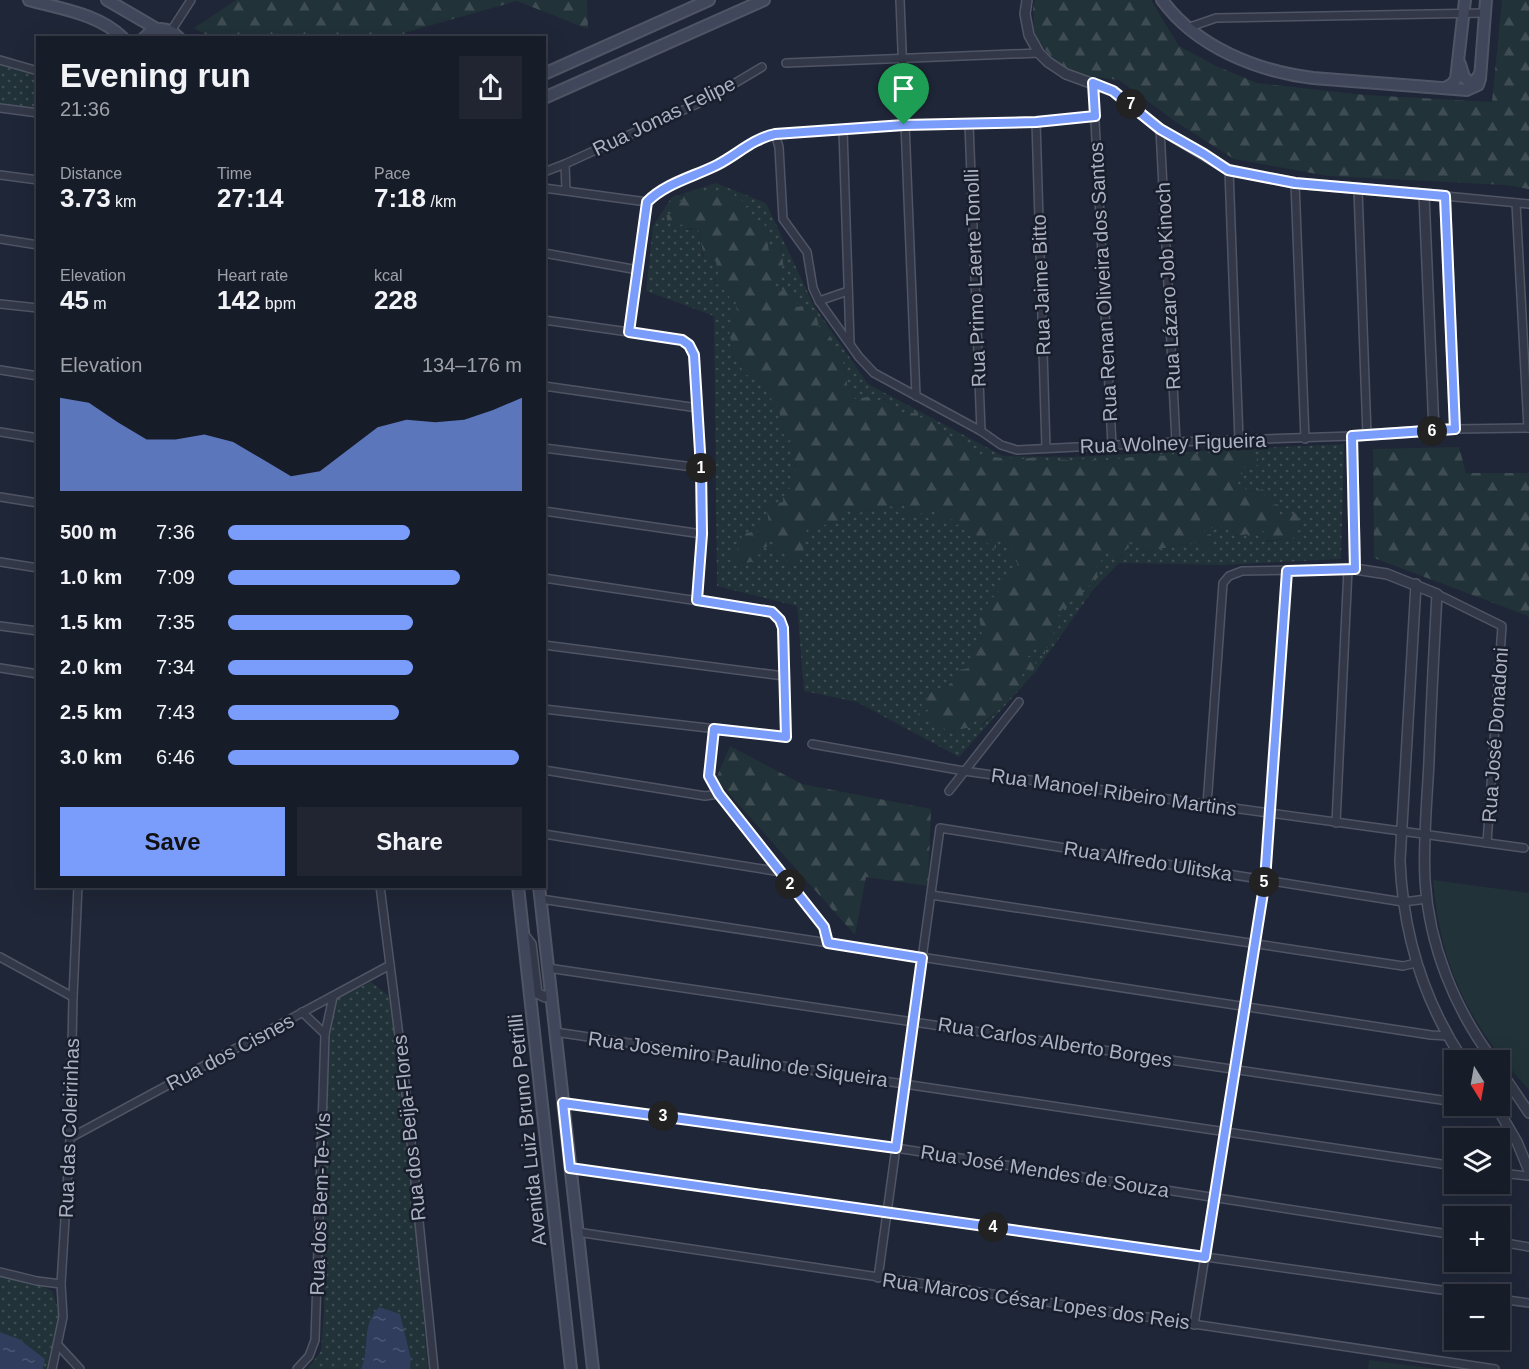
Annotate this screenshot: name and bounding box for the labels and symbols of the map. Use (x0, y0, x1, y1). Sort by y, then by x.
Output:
pin (878, 63, 929, 125)
street label: Rua Jonas Felipe (589, 72, 739, 160)
pin: 7 (1116, 89, 1146, 119)
street label: Rua Renan Oliveira dos Santos (1085, 142, 1121, 422)
street label: Rua Primo Laerte Tonolli (960, 168, 990, 388)
street label: Rua Lázaro Job Kinoch (1152, 182, 1184, 390)
street label: Rua Jaime Bitto (1028, 214, 1054, 356)
pin: 6 (1417, 416, 1447, 446)
street label: Rua Wolney Figueira (1079, 429, 1267, 457)
pin: 1 (686, 453, 716, 483)
street label: Rua José Donadoni (1478, 647, 1512, 823)
street label: Rua Manoel Ribeiro Martins (990, 764, 1238, 820)
street label: Rua Alfredo Ulitska (1062, 837, 1235, 885)
pin: 5 (1249, 867, 1279, 897)
pin: 2 (775, 869, 805, 899)
street label: Rua dos Cisnes (163, 1009, 297, 1095)
street label: Avenida Luiz Bruno Petrilli (504, 1013, 550, 1247)
street label: Rua Carlos Alberto Borges (936, 1013, 1174, 1071)
street label: Rua Josemiro Paulino de Siqueira (587, 1027, 890, 1091)
street label: Rua dos Beija-Flores (388, 1034, 430, 1222)
street label: Rua das Coleirinhas (55, 1038, 83, 1218)
north arrow (1444, 1050, 1510, 1116)
pin: 3 (648, 1101, 678, 1131)
street label: Rua dos Bem-Te-Vis (306, 1112, 334, 1296)
street label: Rua José Mendes de Souza (919, 1140, 1172, 1202)
pin: 4 (978, 1212, 1008, 1242)
street label: Rua Marcos César Lopes dos Reis (881, 1269, 1191, 1333)

